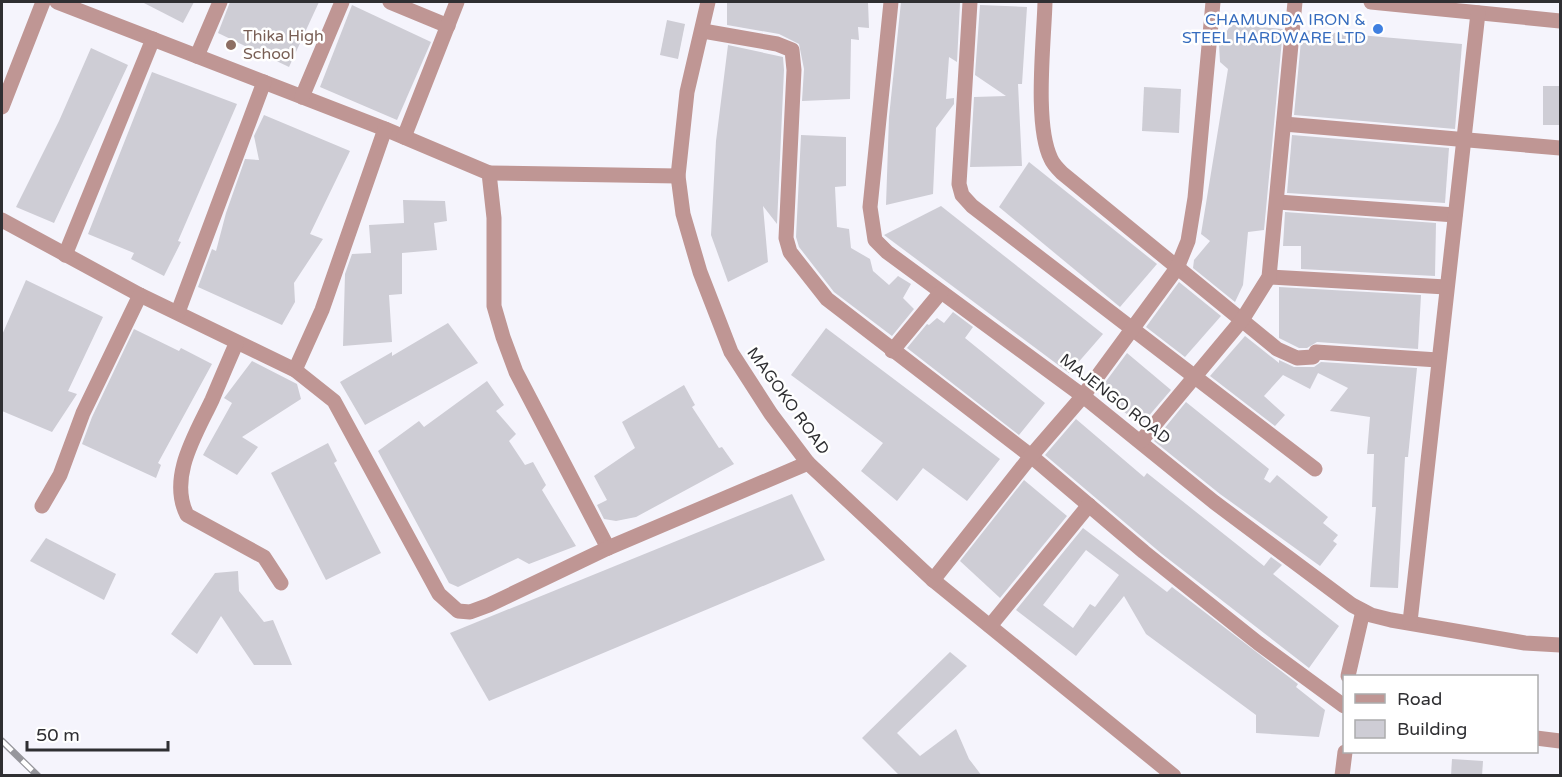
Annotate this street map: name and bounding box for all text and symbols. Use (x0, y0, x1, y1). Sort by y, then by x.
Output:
place label: CHAMUNDA IRON & STEEL HARDWARE LTD (1182, 10, 1366, 48)
marker: CHAMUNDA IRON & STEEL HARDWARE LTD (1371, 22, 1385, 36)
place label: Thika High School (243, 26, 324, 64)
marker: Thika High School (224, 38, 238, 52)
street label: MAGOKO ROAD (742, 343, 834, 459)
street label: MAJENGO ROAD (1056, 349, 1174, 449)
legend (1343, 675, 1538, 753)
text: Road (1397, 688, 1442, 710)
scale bar (27, 714, 168, 752)
text: Building (1397, 718, 1467, 740)
text: 50 m (36, 724, 80, 746)

